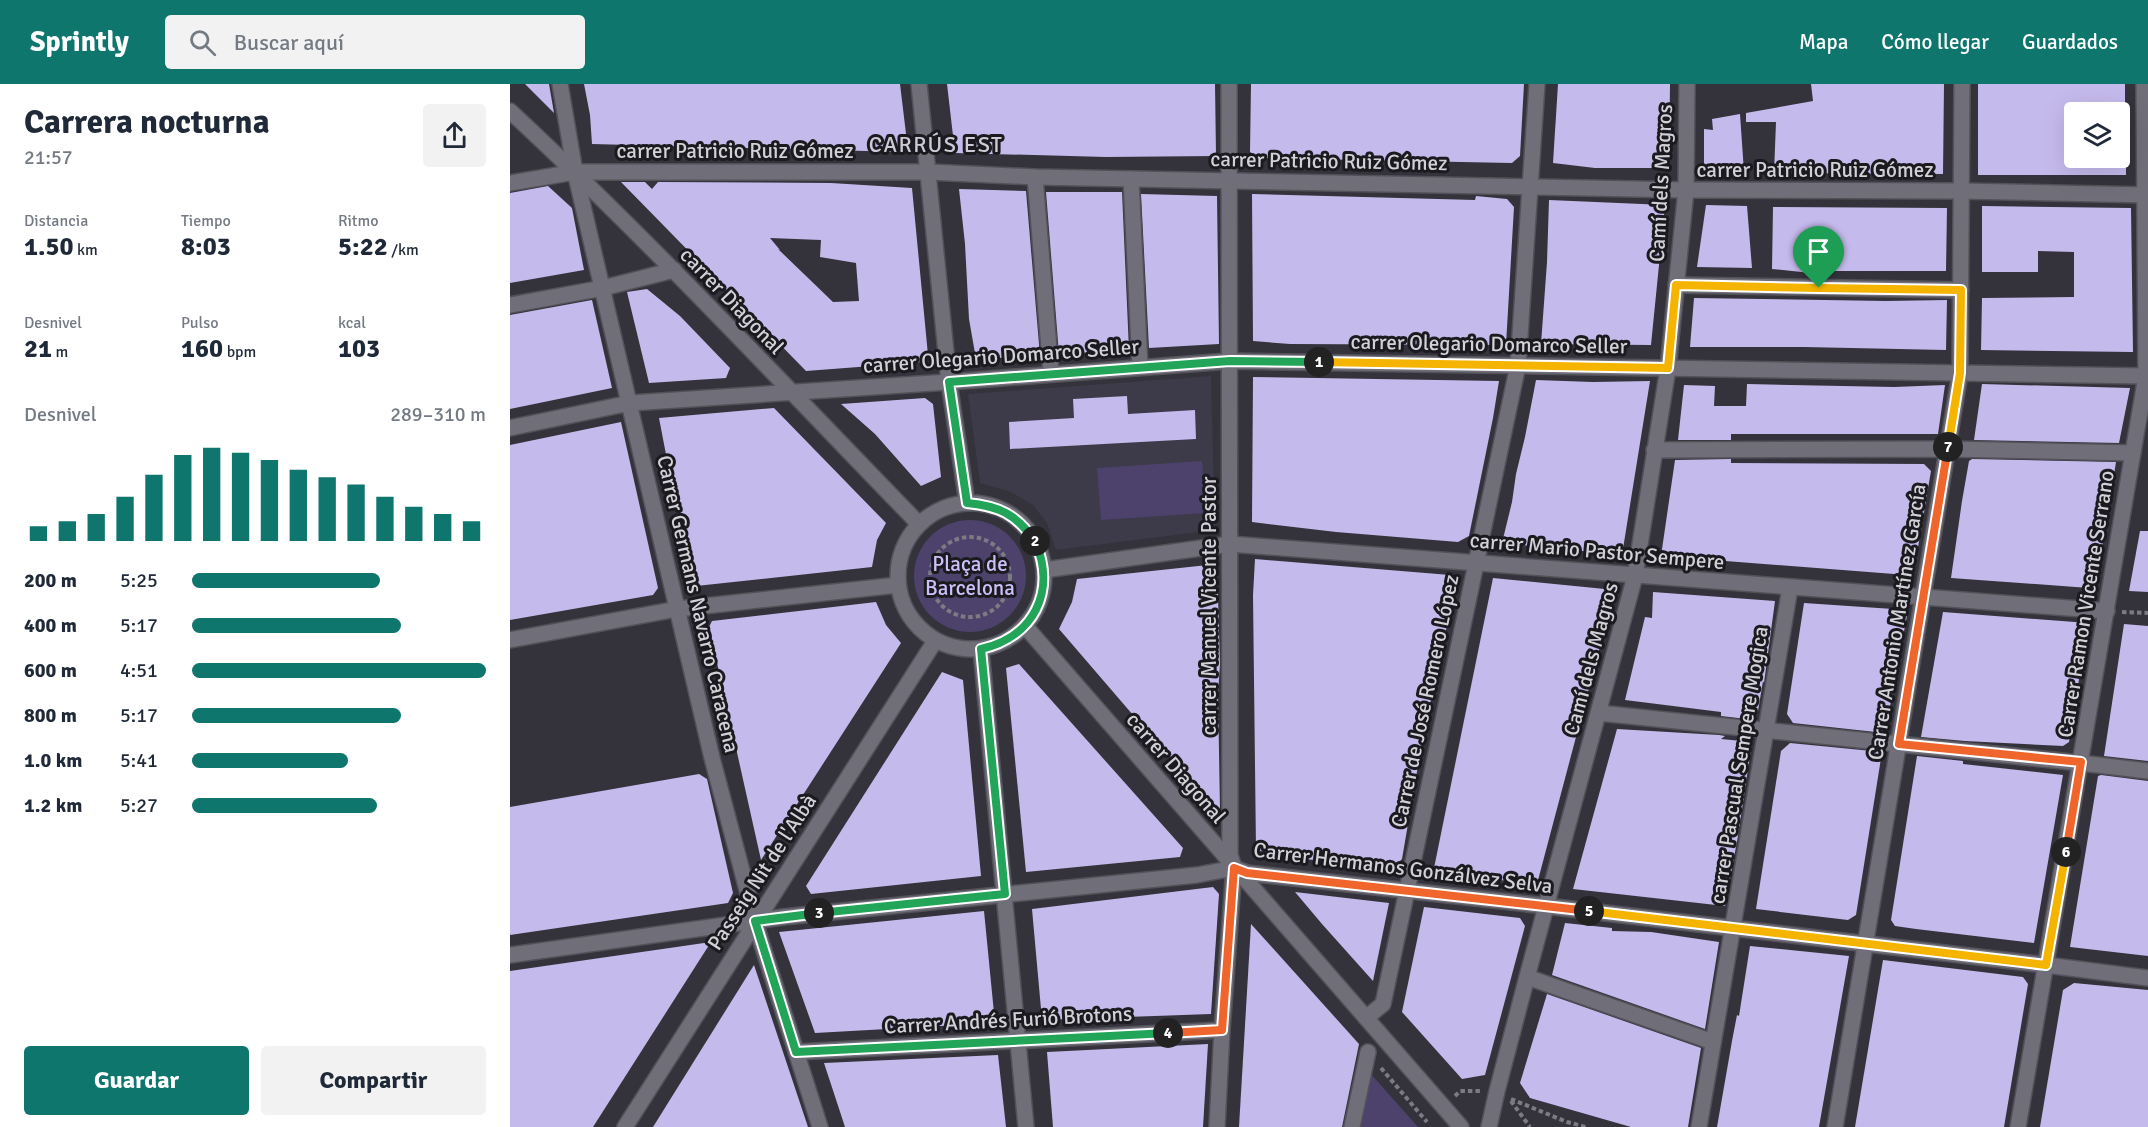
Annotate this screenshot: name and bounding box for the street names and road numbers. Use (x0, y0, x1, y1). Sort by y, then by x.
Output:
street label: Camí dels Magros (1644, 103, 1678, 263)
street label: carrer Patricio Ruiz Gómez (616, 138, 854, 164)
street label: carrer Patricio Ruiz Gómez (1210, 146, 1448, 176)
street label: carrer Patricio Ruiz Gómez (1696, 157, 1934, 183)
street label: carrer Diagonal (675, 242, 789, 360)
street label: carrer Olegario Domarco Seller (1350, 329, 1628, 359)
street label: carrer Olegario Domarco Seller (862, 333, 1140, 379)
street label: Carrer Germans Navarro Caracena (651, 453, 745, 755)
street label: Carrer Ramon Vicente Serrano (2052, 469, 2120, 739)
street label: carrer Manuel Vicente Pastor (1196, 476, 1222, 736)
street label: Carrer Antonio Martínez García (1862, 482, 1932, 762)
street label: carrer Mario Pastor Sempere (1469, 527, 1725, 575)
street label: Carrer de José Romero López (1385, 572, 1465, 830)
street label: Camí dels Magros (1558, 579, 1624, 739)
street label: carrer Pascual Sempere Mogica (1704, 624, 1774, 906)
street label: carrer Diagonal (1121, 707, 1231, 829)
street label: Passeig Nit de l'Albà (702, 789, 822, 955)
street label: Carrer Hermanos Gonzálvez Selva (1252, 837, 1554, 899)
street label: Carrer Andrés Furió Brotons (883, 1001, 1133, 1039)

